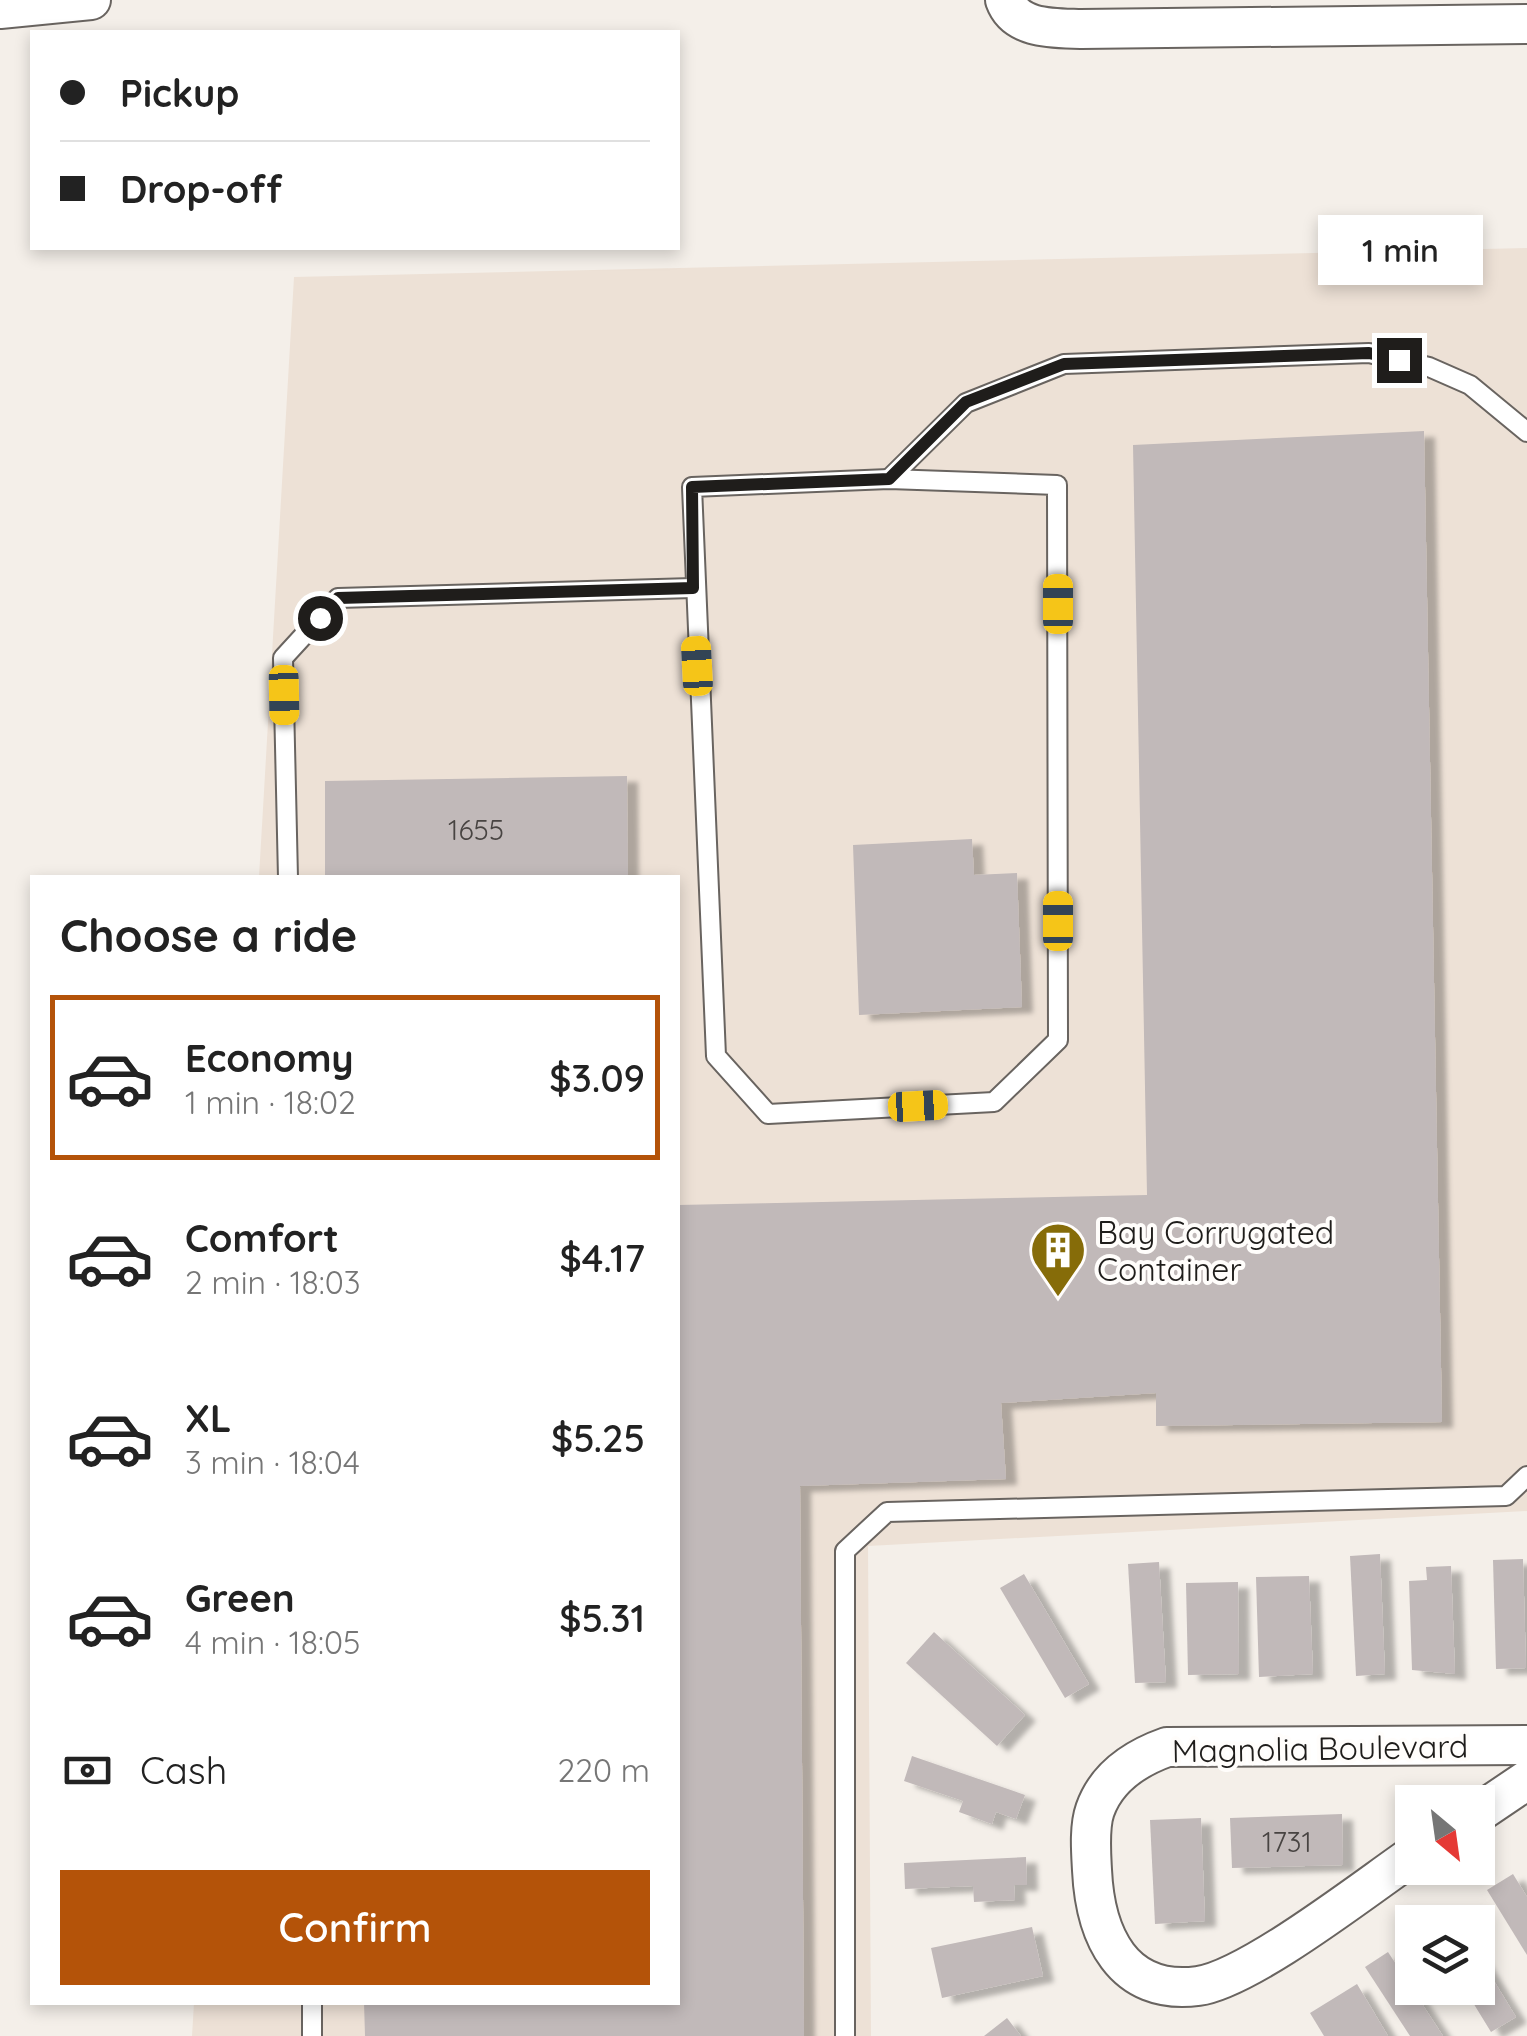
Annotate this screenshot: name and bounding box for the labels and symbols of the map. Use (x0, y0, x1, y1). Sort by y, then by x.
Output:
callout: 1 min (1316, 215, 1482, 285)
route end (1377, 338, 1422, 383)
car (1043, 574, 1073, 634)
route start (298, 596, 343, 641)
car (680, 635, 714, 697)
car (268, 665, 300, 725)
house number: 1655 (448, 812, 504, 847)
car (1043, 891, 1073, 951)
car (887, 1089, 949, 1123)
place label: Bay Corrugated Container (1097, 1212, 1334, 1289)
building icon: Bay Corrugated Container (1028, 1220, 1088, 1299)
street label: Magnolia Boulevard (1171, 1725, 1469, 1771)
north arrow (1395, 1785, 1495, 1885)
house number: 1731 (1262, 1824, 1312, 1859)

